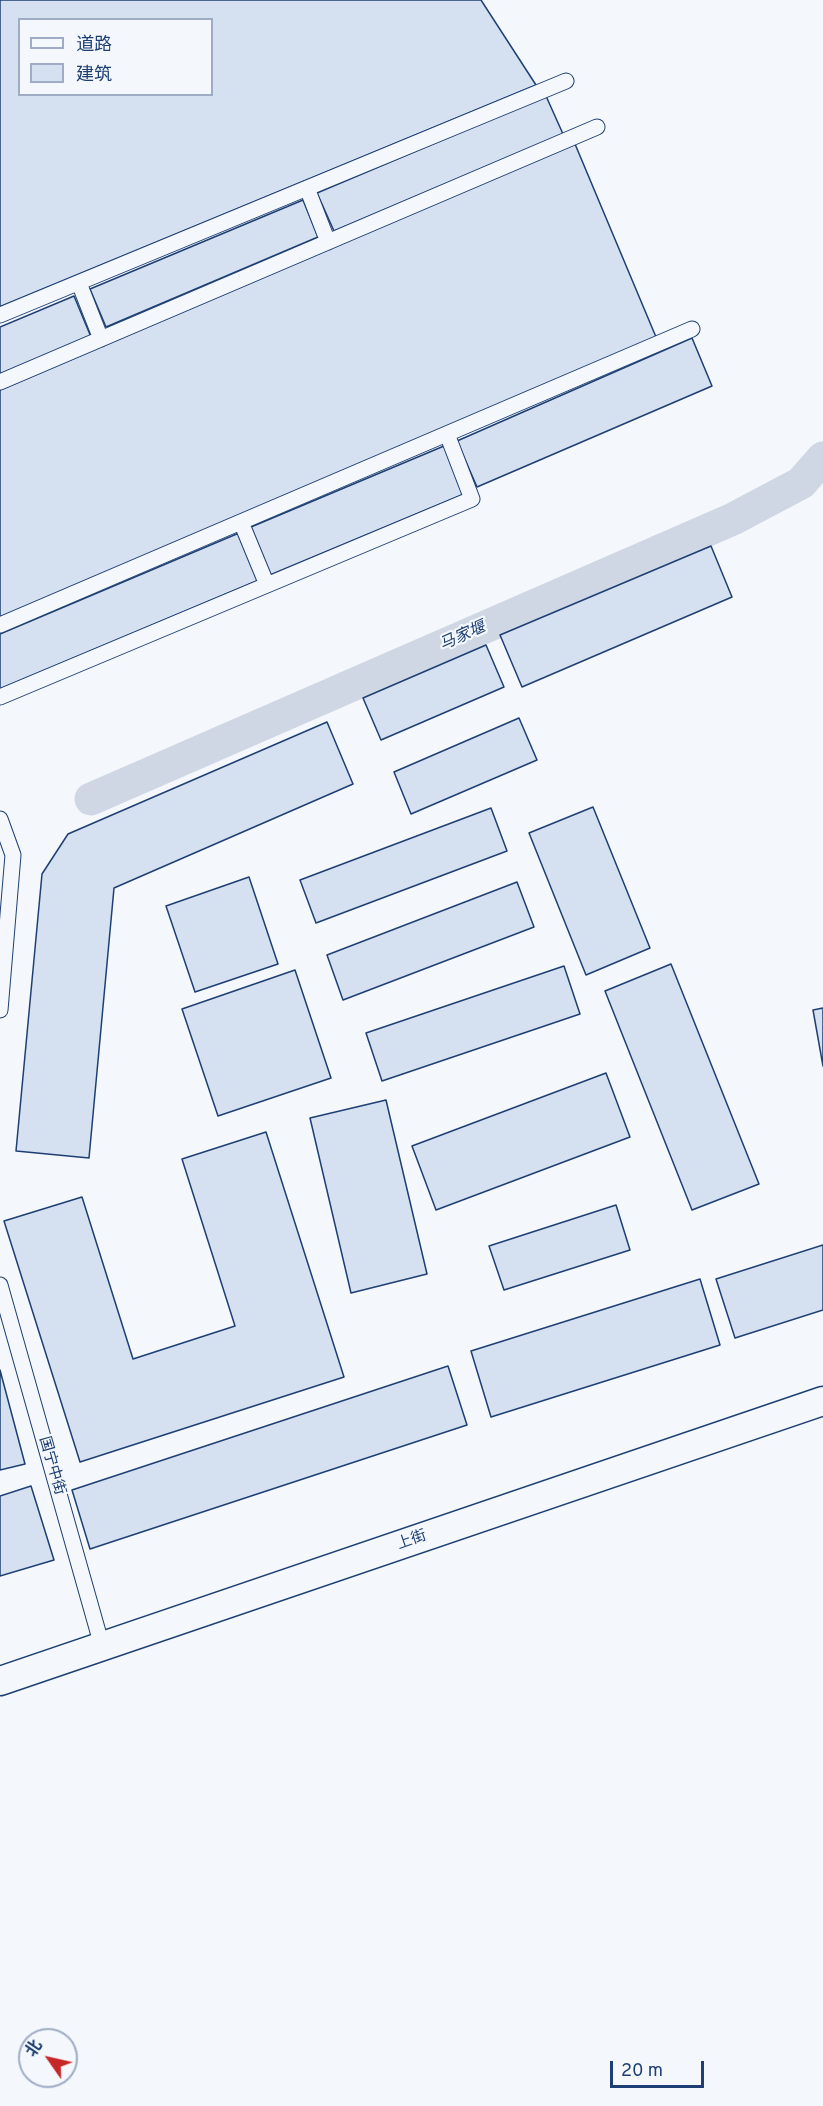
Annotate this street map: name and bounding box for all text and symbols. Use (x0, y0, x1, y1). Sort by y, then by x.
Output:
legend (18, 18, 213, 96)
text: 道路 (76, 34, 112, 57)
text: 建筑 (76, 64, 112, 87)
water label: 马家堰 (437, 618, 489, 656)
street label: 国宁中街 (34, 1435, 68, 1497)
street label: 上街 (395, 1528, 429, 1554)
north arrow (18, 2028, 78, 2088)
text: 北 (22, 2037, 47, 2061)
scale bar (613, 2049, 708, 2087)
text: 20 m (621, 2060, 663, 2083)

